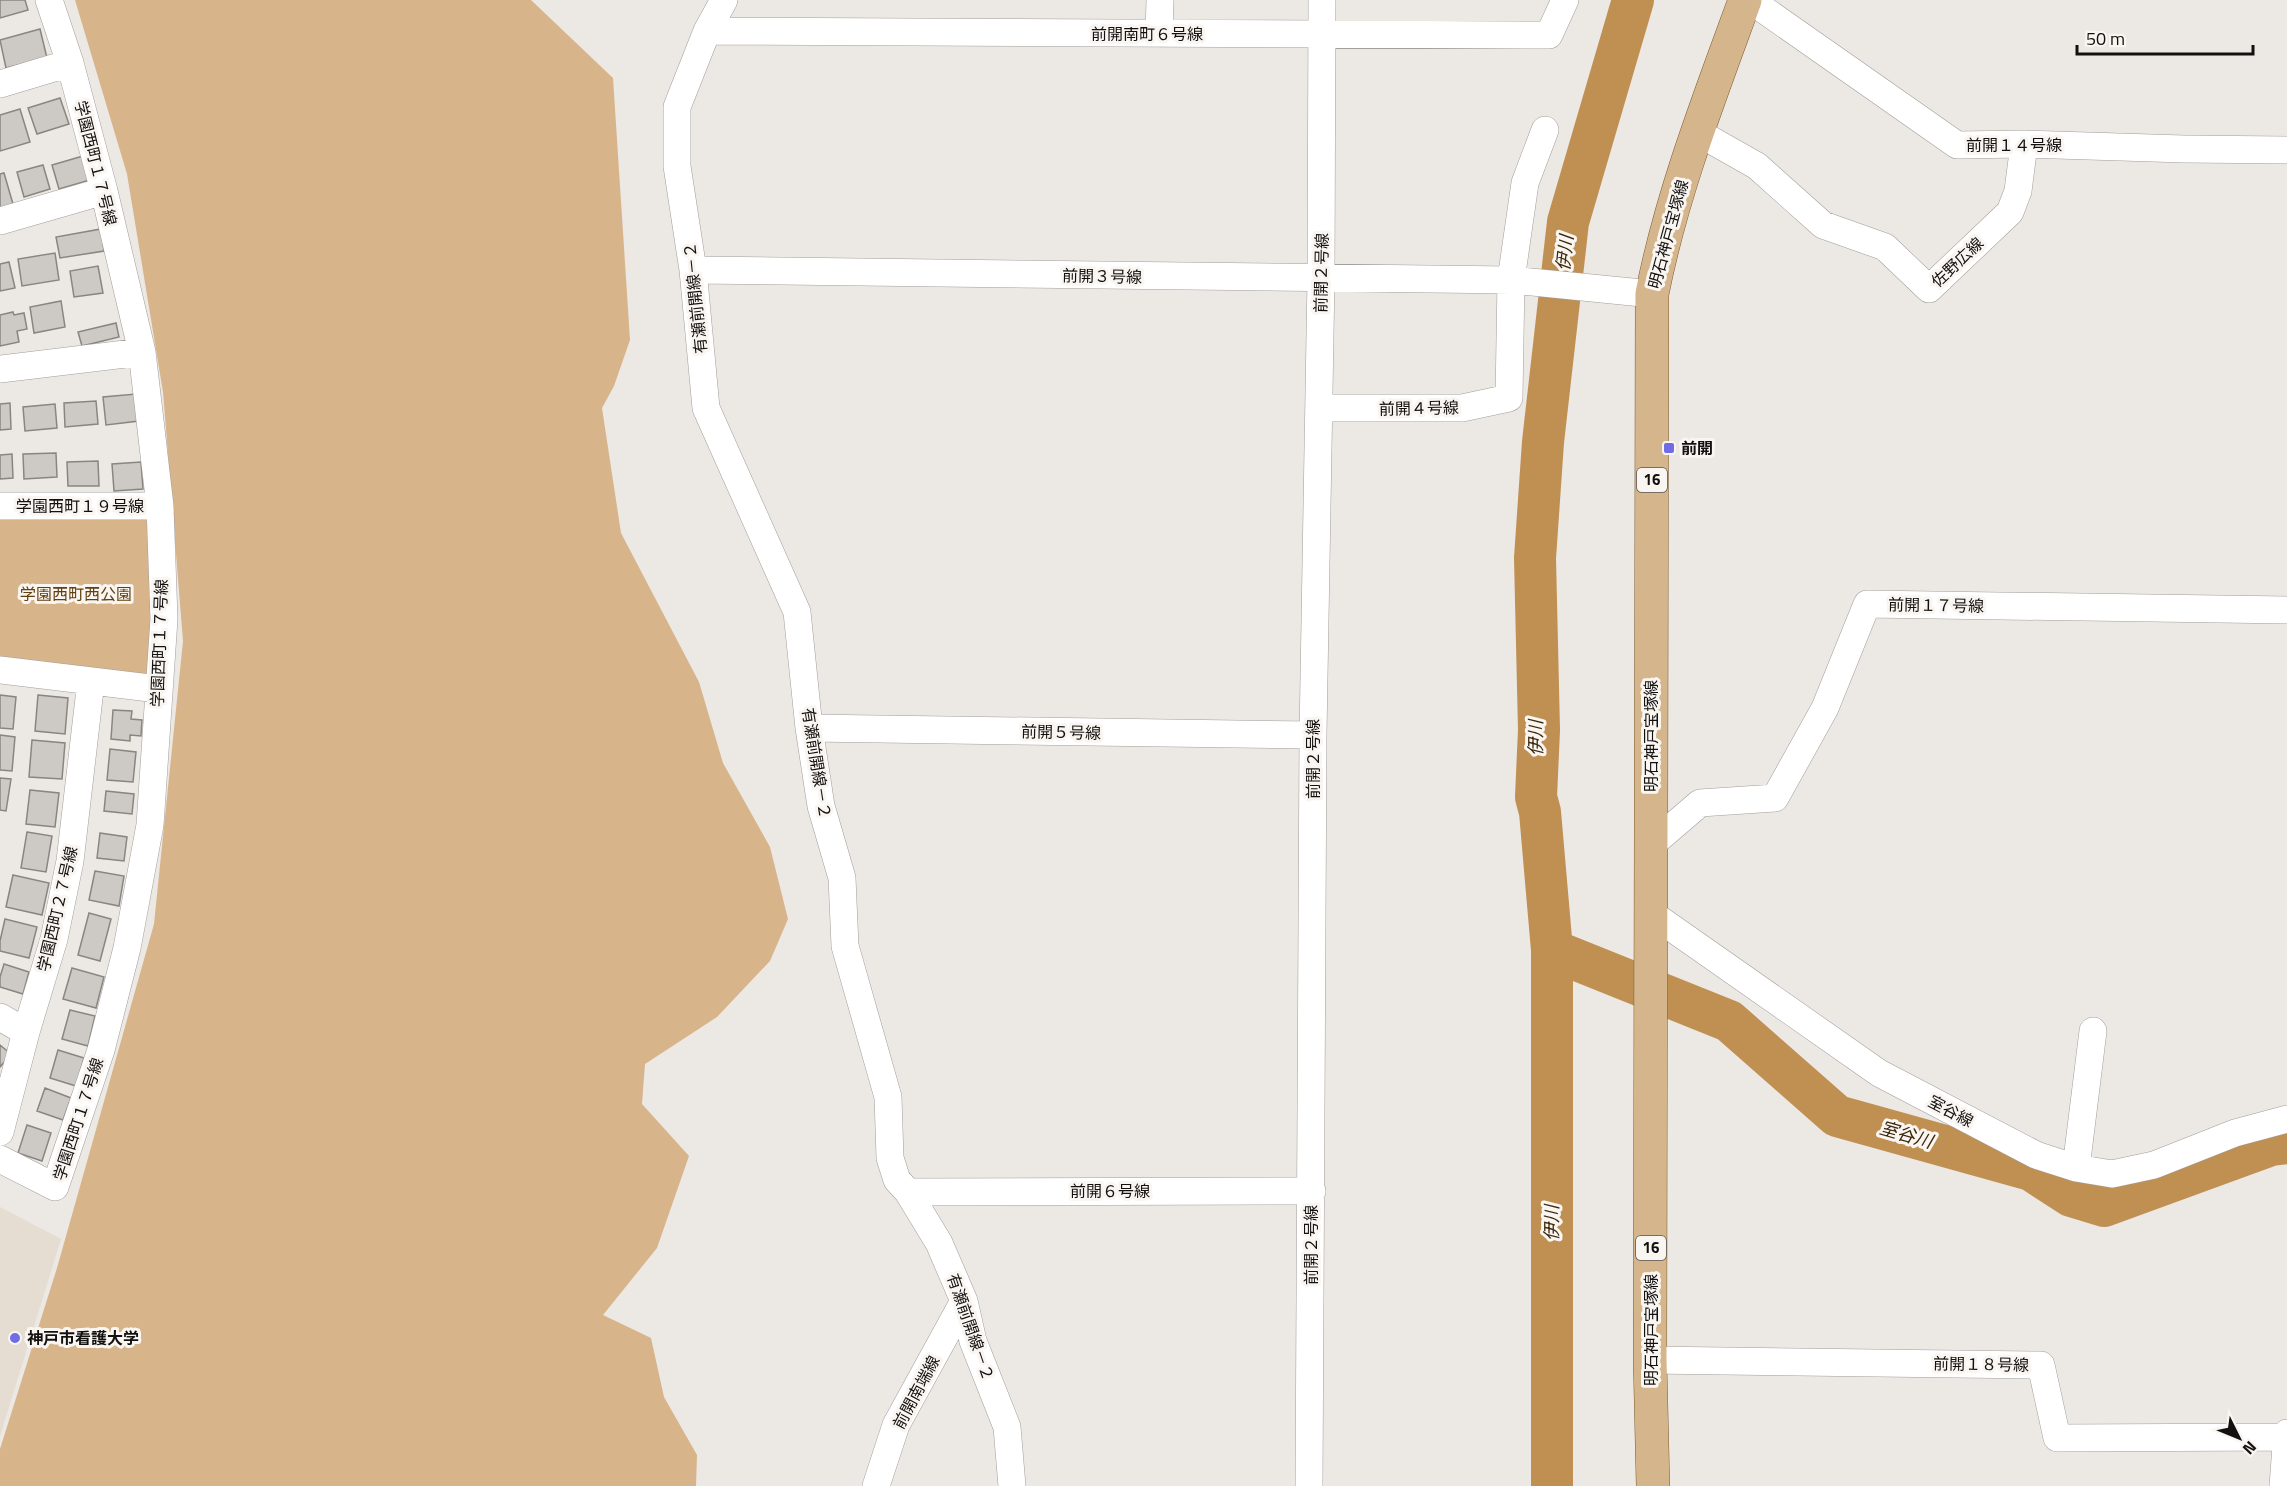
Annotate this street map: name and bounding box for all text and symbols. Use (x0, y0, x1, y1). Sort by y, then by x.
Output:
scale bar (2077, 18, 2252, 56)
street label: 前開南町６号線 (1091, 22, 1203, 46)
text: 50 m (2086, 25, 2125, 52)
street label: 学園西町１７号線 (69, 98, 123, 228)
street label: 前開１４号線 (1966, 133, 2062, 157)
street label: 明石神戸宝塚線 (1642, 177, 1694, 291)
street label: 佐野広線 (1925, 231, 1989, 293)
water label: 伊川 (1549, 232, 1580, 272)
street label: 前開２号線 (1308, 233, 1334, 313)
street label: 有瀬前開線－２ (677, 241, 713, 355)
street label: 前開３号線 (1062, 263, 1142, 289)
street label: 前開４号線 (1379, 395, 1459, 421)
place label: 前開 (1681, 436, 1713, 460)
marker: 前開 (1662, 441, 1676, 455)
road number: 16 (1637, 468, 1667, 492)
street label: 学園西町１９号線 (16, 494, 144, 518)
street label: 学園西町１７号線 (145, 579, 173, 707)
park label: 学園西町西公園 (20, 582, 132, 606)
street label: 前開１７号線 (1888, 592, 1984, 618)
street label: 明石神戸宝塚線 (1639, 680, 1663, 792)
street label: 有瀬前開線－２ (796, 706, 838, 820)
water label: 伊川 (1522, 718, 1549, 756)
street label: 前開５号線 (1021, 719, 1101, 745)
street label: 前開２号線 (1301, 719, 1325, 799)
street label: 学園西町２７号線 (31, 844, 83, 974)
street label: 学園西町１７号線 (47, 1054, 109, 1184)
street label: 室谷線 (1924, 1089, 1978, 1133)
water label: 室谷川 (1876, 1114, 1938, 1155)
street label: 前開６号線 (1070, 1179, 1150, 1203)
water label: 伊川 (1538, 1203, 1565, 1241)
street label: 前開２号線 (1299, 1205, 1323, 1285)
road number: 16 (1636, 1236, 1666, 1260)
street label: 有瀬前開線－２ (941, 1270, 1001, 1384)
street label: 明石神戸宝塚線 (1639, 1274, 1663, 1386)
place label: 神戸市看護大学 (27, 1326, 139, 1350)
marker: 神戸市看護大学 (8, 1331, 22, 1345)
street label: 前開南端線 (887, 1351, 945, 1433)
street label: 前開１８号線 (1933, 1351, 2029, 1377)
north arrow (2209, 1408, 2269, 1468)
text: N (2237, 1436, 2263, 1460)

